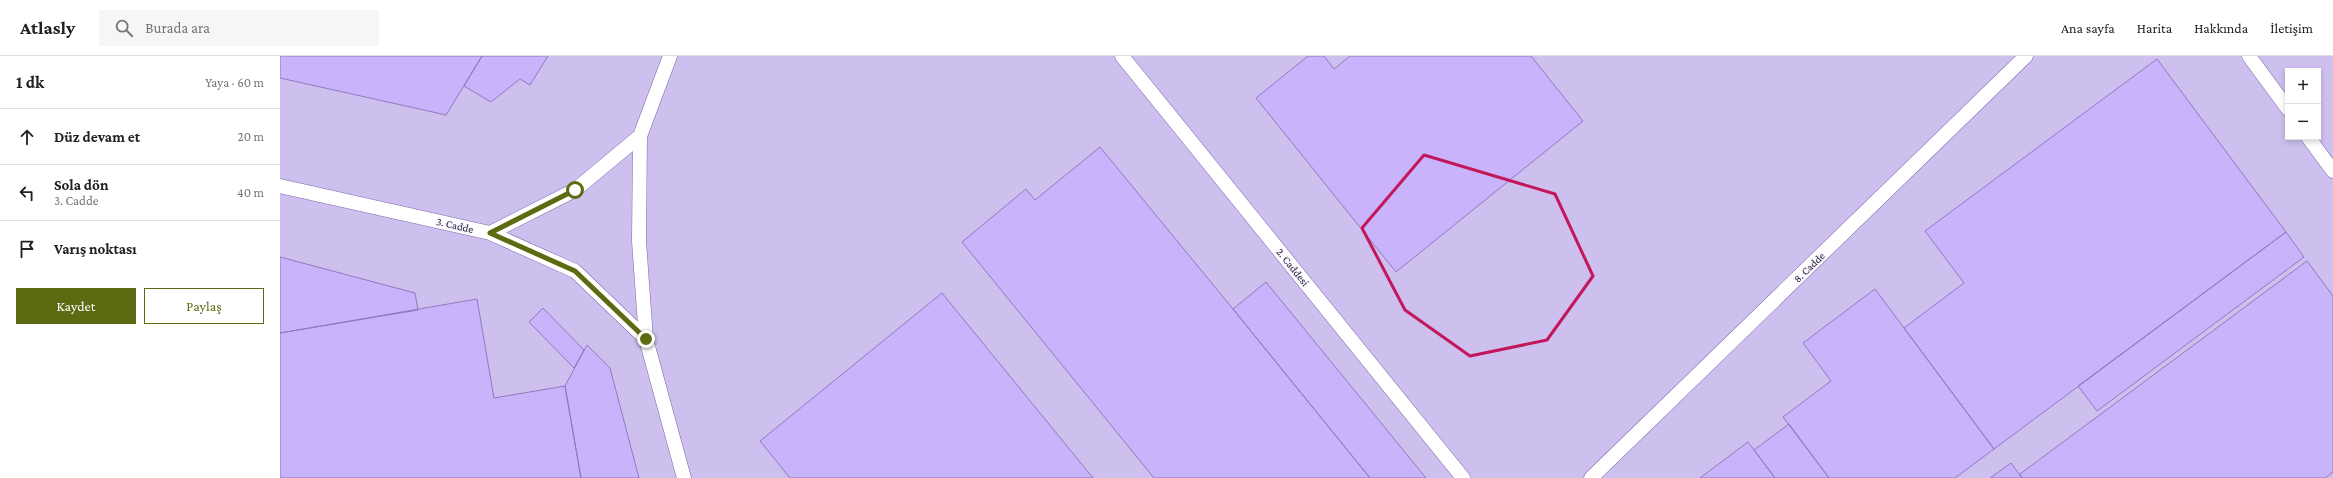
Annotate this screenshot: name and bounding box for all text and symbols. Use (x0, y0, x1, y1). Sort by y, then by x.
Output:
search box (99, 10, 379, 46)
text: Atlasly (20, 17, 75, 38)
icon: search (113, 17, 135, 39)
text: Burada ara (145, 20, 210, 36)
text: Ana sayfa (2061, 20, 2115, 36)
text: Harita (2137, 20, 2172, 36)
text: Hakkında (2194, 20, 2248, 36)
text: İletişim (2270, 20, 2313, 36)
map controls (2285, 68, 2321, 140)
button: + (2285, 68, 2321, 104)
text: 1 dk (16, 73, 44, 92)
text: Yaya · 60 m (205, 75, 264, 90)
button: − (2285, 104, 2321, 140)
icon: ahead (16, 126, 38, 148)
text: Düz devam et (54, 129, 140, 145)
text: 20 m (238, 129, 264, 144)
text: Sola dön (54, 177, 109, 193)
route start (566, 181, 584, 199)
icon: left (16, 182, 38, 204)
text: 40 m (237, 185, 264, 200)
text: 3. Cadde (54, 193, 98, 208)
street label: 3. Cadde (435, 215, 475, 235)
icon: arrive (16, 238, 38, 260)
text: Varış noktası (54, 241, 137, 257)
street label: 2. Caddesi (1274, 246, 1312, 288)
street label: 8. Cadde (1791, 249, 1827, 285)
button: Kaydet (16, 288, 136, 324)
button: Paylaş (144, 288, 264, 324)
route end (637, 330, 655, 348)

